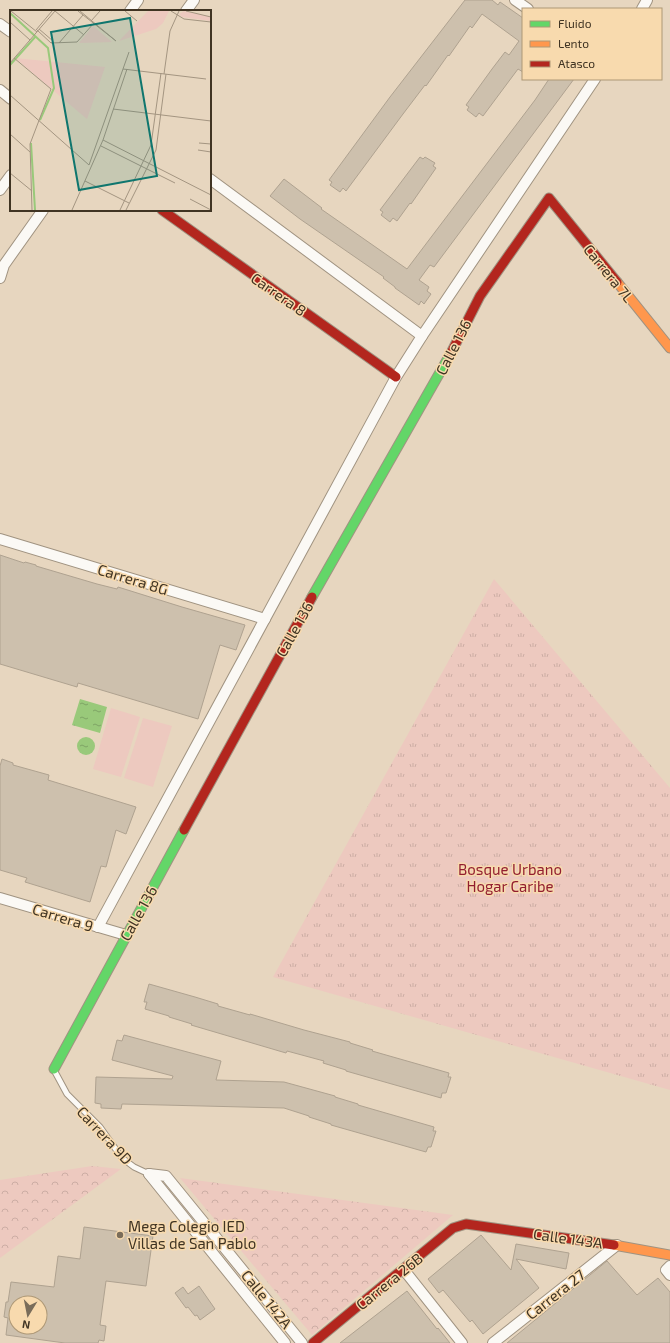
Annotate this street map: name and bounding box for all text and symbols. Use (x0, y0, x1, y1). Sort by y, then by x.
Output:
legend (522, 8, 662, 80)
inset map (10, 10, 211, 211)
text: Fluido (558, 16, 592, 30)
text: Lento (558, 36, 589, 50)
text: Atasco (558, 56, 595, 70)
street label: Carrera 7L (580, 240, 638, 306)
street label: Carrera 8 (248, 268, 310, 320)
street label: Calle 136 (431, 316, 475, 378)
street label: Carrera 8G (96, 560, 170, 598)
street label: Calle 136 (272, 598, 316, 660)
park label: Bosque Urbano Hogar Caribe (458, 860, 562, 895)
street label: Calle 136 (116, 882, 160, 944)
street label: Carrera 9 (30, 899, 96, 935)
street label: Carrera 9D (74, 1102, 136, 1168)
place label: Mega Colegio IED Villas de San Pablo (128, 1217, 256, 1252)
street label: Calle 143A (532, 1224, 605, 1252)
marker: Mega Colegio IED Villas de San Pablo (115, 1230, 125, 1240)
street label: Carrera 26B (352, 1249, 426, 1313)
street label: Carrera 27 (522, 1265, 589, 1323)
street label: Calle 142A (238, 1266, 296, 1332)
north arrow (8, 1295, 48, 1335)
text: N (21, 1318, 31, 1332)

